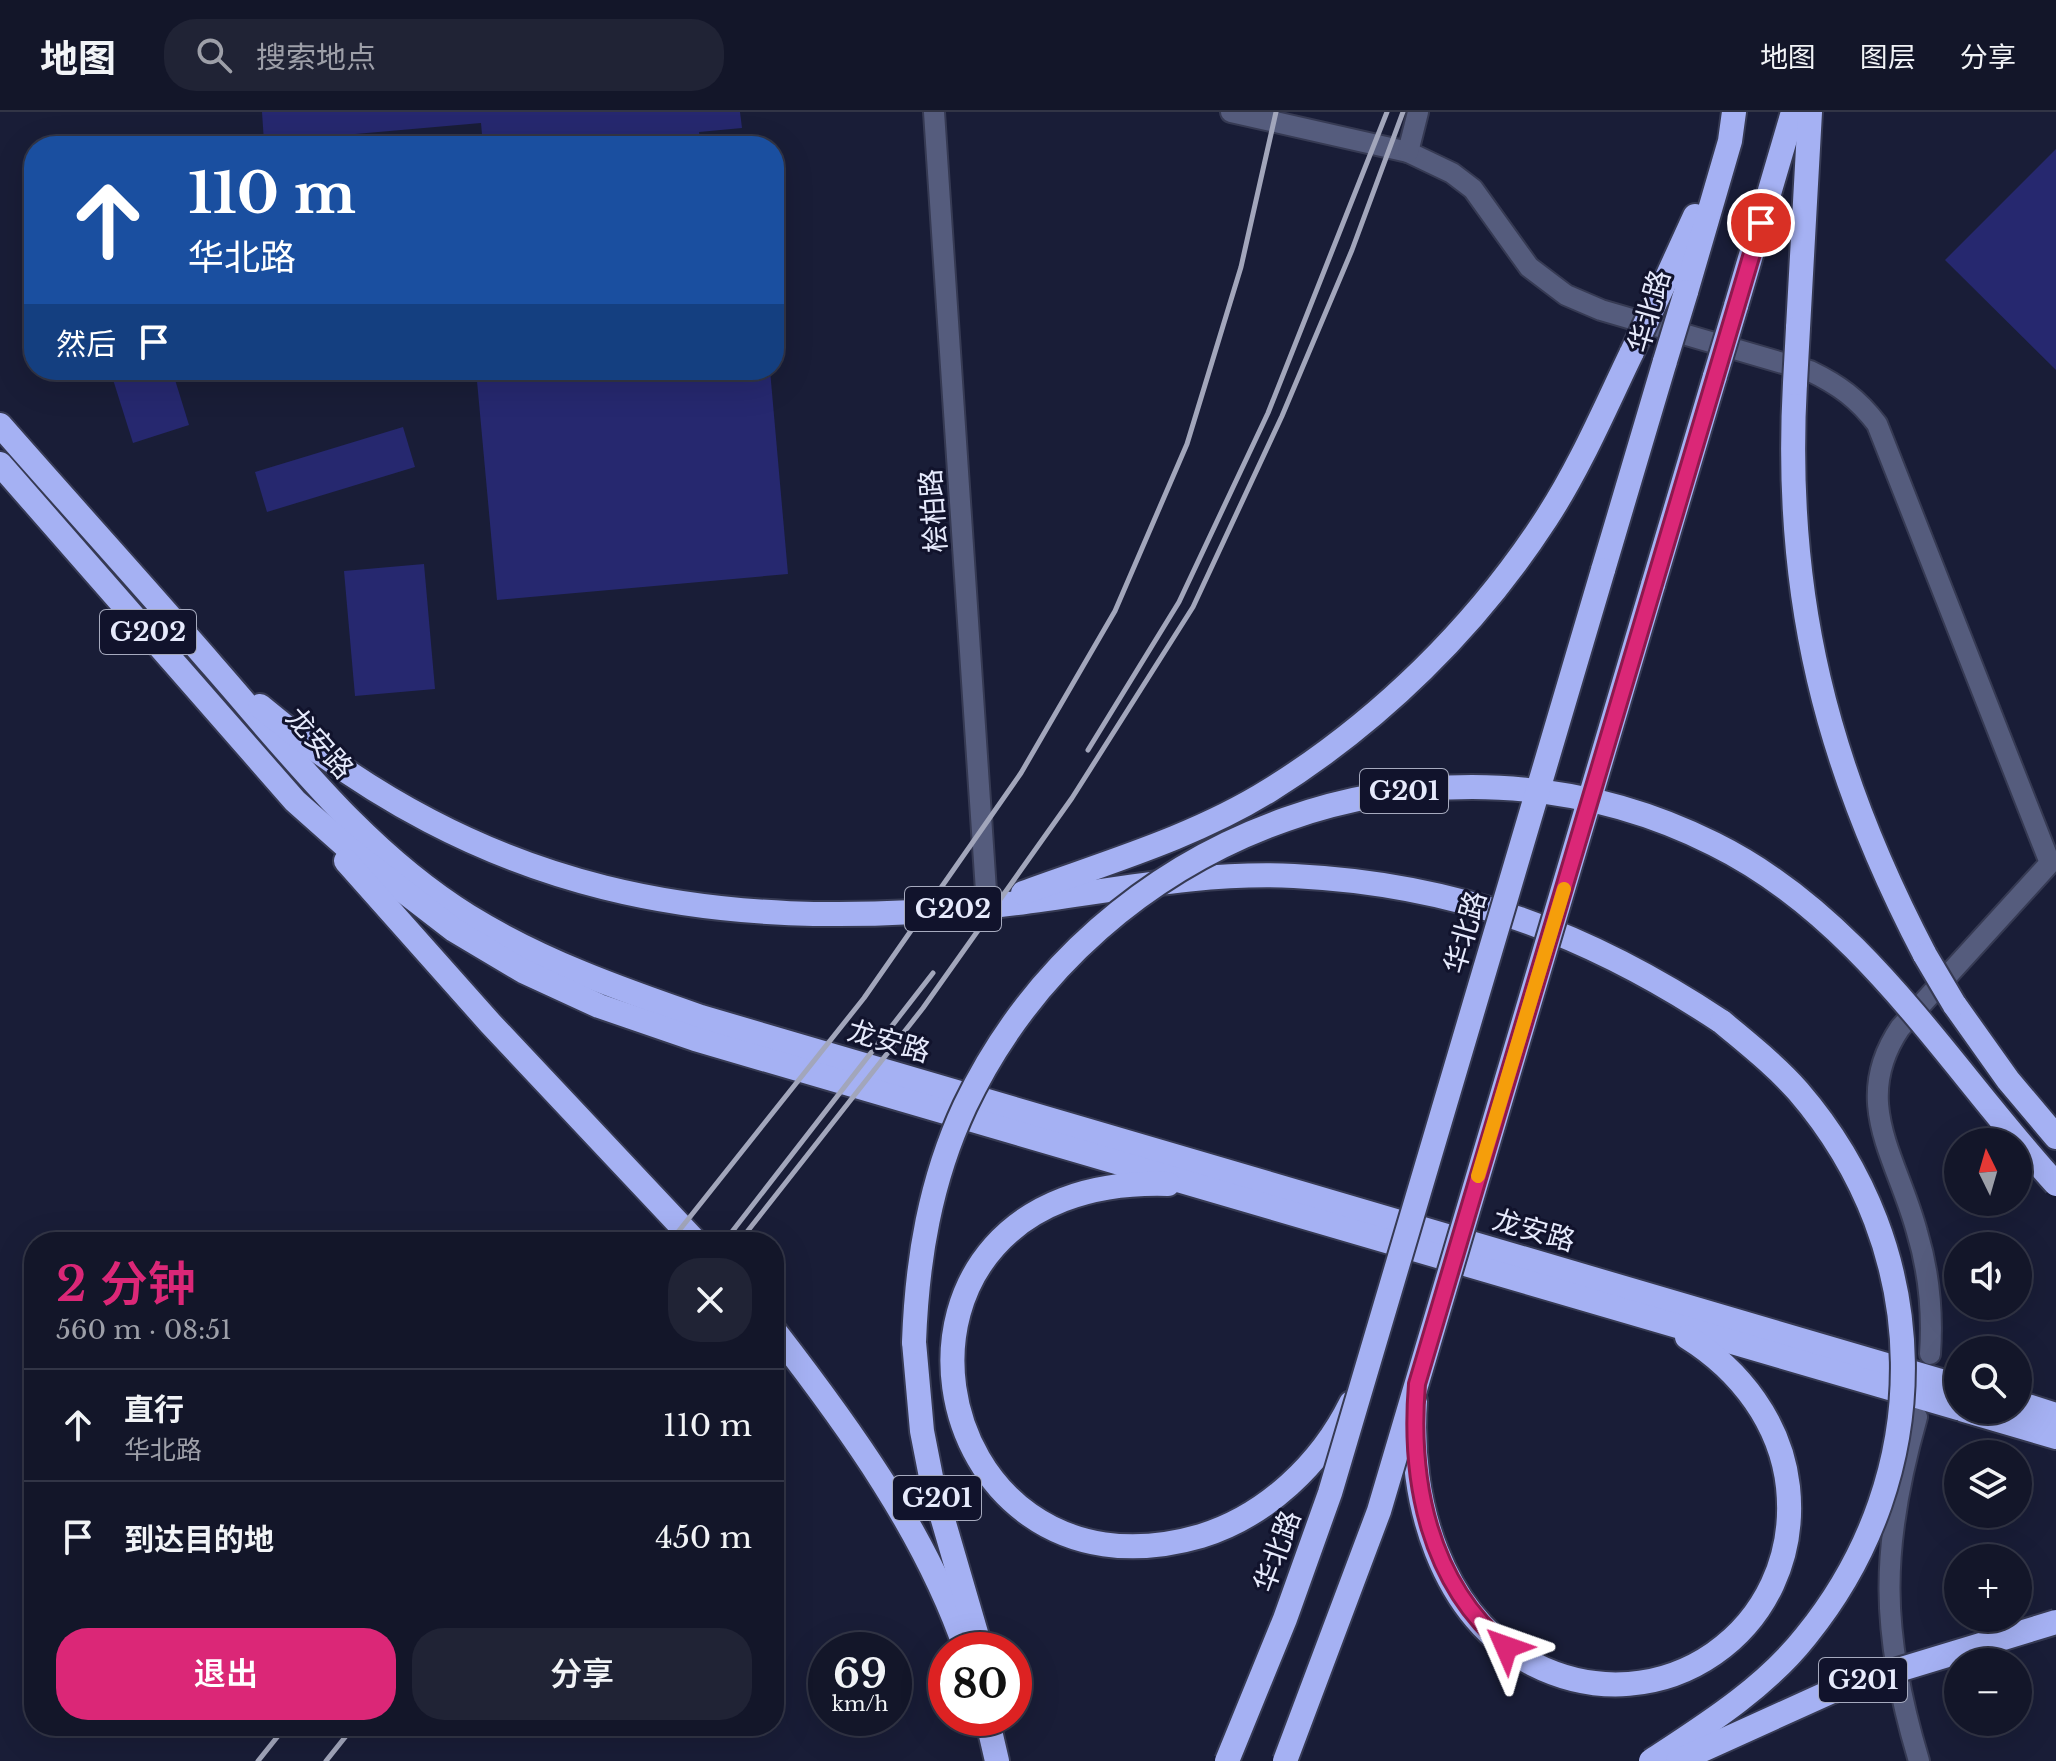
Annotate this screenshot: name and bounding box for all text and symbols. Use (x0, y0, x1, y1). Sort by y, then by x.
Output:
search box (164, 19, 724, 91)
icon: search (192, 33, 236, 77)
text: 地图 (40, 35, 116, 82)
text: 搜索地点 (256, 39, 376, 76)
text: 地图 (1760, 40, 1816, 75)
text: 图层 (1860, 40, 1916, 75)
text: 分享 (1960, 40, 2016, 75)
text: 110 m (188, 159, 356, 228)
icon: ahead (56, 168, 160, 272)
pin (1727, 189, 1795, 257)
icon: arrive (1739, 201, 1783, 245)
text: 华北路 (188, 235, 296, 280)
street label: 华北路 (1621, 266, 1678, 356)
icon: arrive (132, 320, 176, 364)
text: 然后 (56, 326, 116, 363)
street label: 桧柏路 (913, 468, 954, 554)
road number: G202 (100, 610, 196, 654)
street label: 龙安路 (279, 700, 361, 786)
road number: G201 (1360, 769, 1448, 813)
road number: G202 (905, 887, 1001, 931)
street label: 华北路 (1437, 887, 1494, 977)
street label: 龙安路 (844, 1013, 934, 1070)
north arrow (1944, 1128, 2032, 1216)
map controls (1944, 1128, 2032, 1736)
street label: 龙安路 (1489, 1202, 1579, 1259)
button: sound (1944, 1232, 2032, 1320)
text: 2 分钟 (56, 1254, 196, 1314)
button: close (668, 1258, 752, 1342)
text: 560 m · 08:51 (56, 1314, 232, 1346)
button: search (1944, 1336, 2032, 1424)
text: 直行 (124, 1391, 184, 1428)
icon: ahead (56, 1403, 100, 1447)
text: 110 m (663, 1407, 752, 1444)
text: 华北路 (124, 1434, 202, 1466)
button: layers (1944, 1440, 2032, 1528)
road number: G201 (893, 1476, 981, 1520)
street label: 华北路 (1247, 1506, 1308, 1597)
icon: arrive (56, 1515, 100, 1559)
text: 450 m (655, 1519, 752, 1556)
text: 到达目的地 (124, 1521, 274, 1558)
button: + (1944, 1544, 2032, 1632)
position arrow (1464, 1605, 1548, 1689)
button: 退出 (56, 1628, 396, 1720)
button: 分享 (412, 1628, 752, 1720)
speed limit sign: 80 (928, 1632, 1032, 1736)
button: − (1944, 1648, 2032, 1736)
text: 69 (833, 1649, 887, 1699)
road number: G201 (1819, 1658, 1907, 1702)
text: km/h (832, 1692, 888, 1716)

